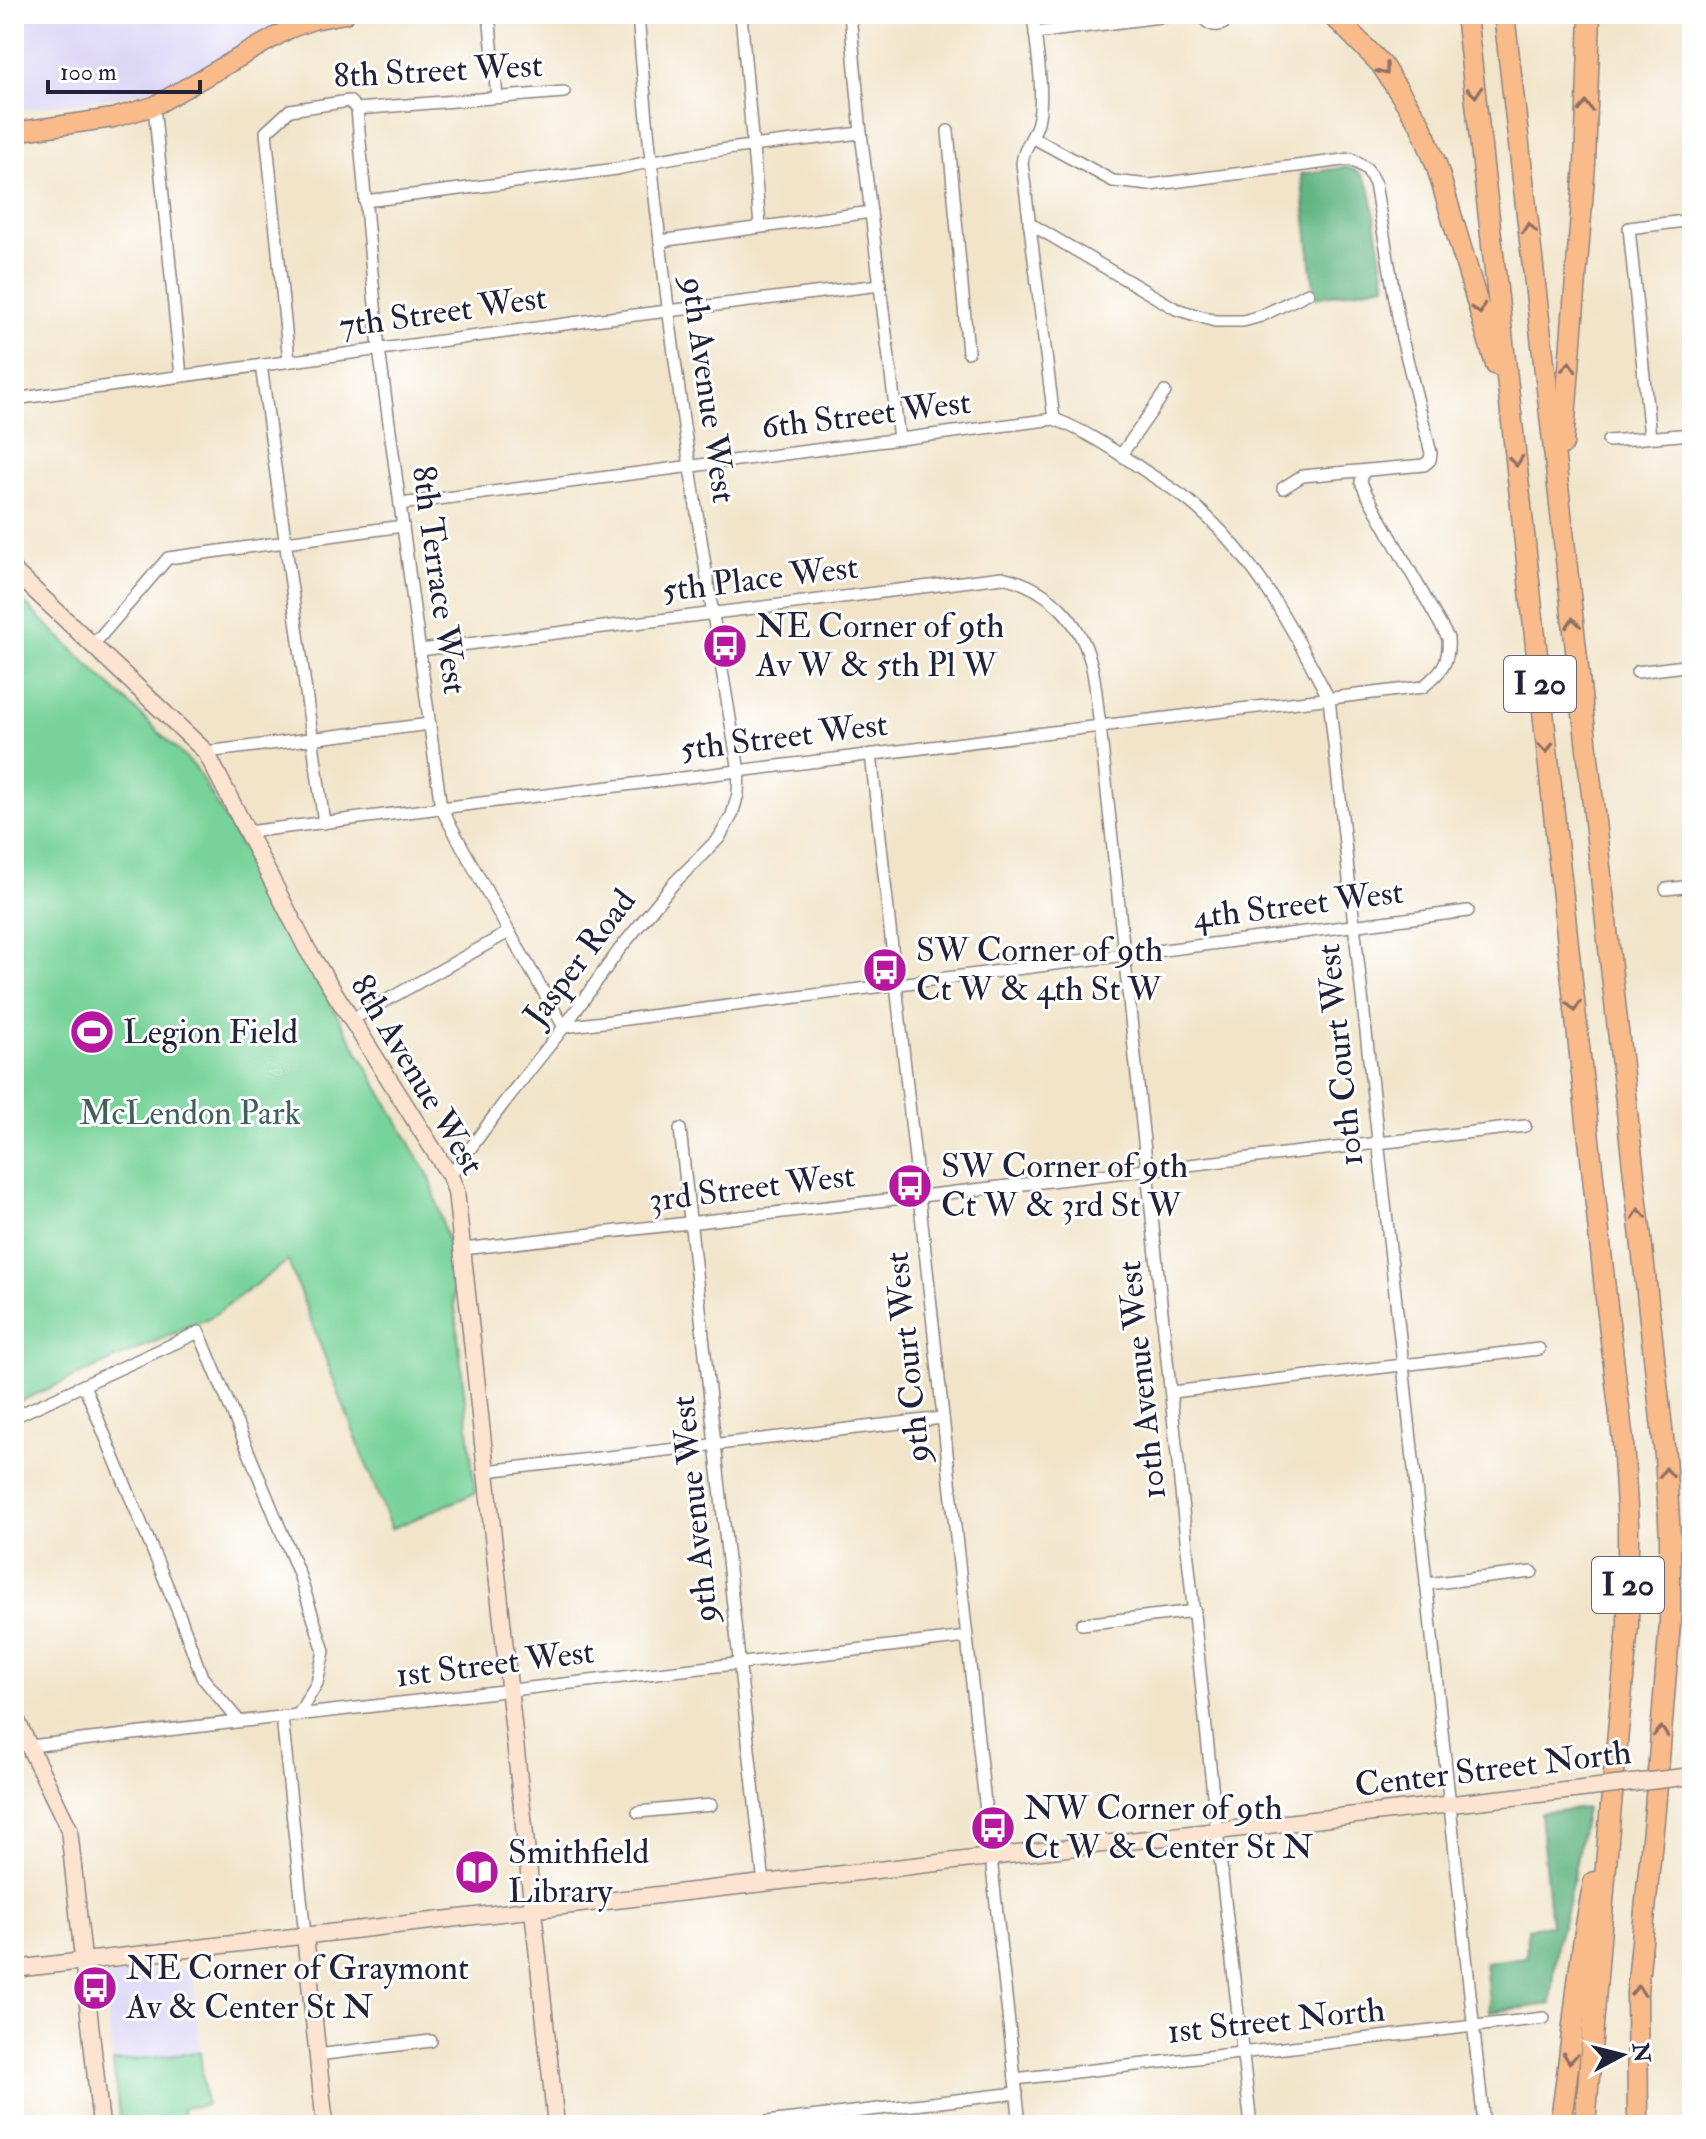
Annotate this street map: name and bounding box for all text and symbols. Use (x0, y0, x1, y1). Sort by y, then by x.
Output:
scale bar (48, 44, 200, 94)
street label: 8th Street West (332, 44, 544, 98)
text: 100 m (60, 57, 117, 88)
one-way arrow (1375, 61, 1389, 76)
one-way arrow (1466, 85, 1483, 98)
one-way arrow (1577, 100, 1595, 113)
one-way arrow (1521, 221, 1538, 234)
street label: 9th Avenue West (670, 271, 745, 506)
street label: 7th Street West (336, 276, 550, 348)
one-way arrow (1470, 302, 1486, 316)
one-way arrow (1560, 360, 1577, 373)
street label: 6th Street West (759, 381, 973, 449)
one-way arrow (1507, 455, 1524, 468)
street label: 8th Terrace West (402, 463, 476, 697)
street label: 5th Place West (660, 546, 860, 612)
place label: NE Corner of 9th Av W & 5th Pl W (755, 605, 1005, 687)
one-way arrow (1565, 616, 1582, 629)
bus stop icon: NE Corner of 9th Av W & 5th Pl W (701, 622, 749, 670)
road number: I 20 (1504, 656, 1576, 712)
street label: 5th Street West (678, 703, 890, 771)
one-way arrow (1538, 742, 1555, 755)
street label: 4th Street West (1190, 871, 1406, 939)
street label: Jasper Road (514, 881, 646, 1036)
place label: SW Corner of 9th Ct W & 4th St W (916, 929, 1164, 1011)
street label: 10th Court West (1307, 942, 1373, 1168)
bus stop icon: SW Corner of 9th Ct W & 4th St W (861, 946, 909, 994)
street label: 8th Avenue West (340, 967, 494, 1183)
one-way arrow (1566, 1000, 1583, 1013)
sports icon: Legion Field (68, 1008, 116, 1056)
place label: Legion Field (123, 1011, 298, 1054)
park label: McLendon Park (79, 1092, 301, 1135)
place label: SW Corner of 9th Ct W & 3rd St W (941, 1145, 1188, 1227)
street label: 3rd Street West (647, 1154, 857, 1222)
bus stop icon: SW Corner of 9th Ct W & 3rd St W (886, 1162, 934, 1210)
one-way arrow (1630, 1207, 1647, 1220)
street label: 9th Court West (876, 1250, 941, 1467)
street label: 10th Avenue West (1108, 1259, 1176, 1501)
street label: 9th Avenue West (662, 1394, 729, 1627)
one-way arrow (1658, 1466, 1675, 1479)
road number: I 20 (1592, 1557, 1664, 1613)
street label: 1st Street West (393, 1631, 597, 1697)
one-way arrow (1652, 1725, 1669, 1738)
street label: Center Street North (1352, 1731, 1634, 1807)
place label: NW Corner of 9th Ct W & Center St N (1024, 1787, 1314, 1869)
bus stop icon: NW Corner of 9th Ct W & Center St N (969, 1804, 1017, 1852)
place label: Smithfield Library (508, 1831, 649, 1913)
library icon: Smithfield Library (453, 1848, 501, 1896)
place label: NE Corner of Graymont Av & Center St N (125, 1947, 469, 2029)
bus stop icon: NE Corner of Graymont Av & Center St N (71, 1964, 119, 2012)
one-way arrow (1629, 1984, 1646, 1997)
street label: 1st Street North (1165, 1988, 1387, 2054)
north arrow (1582, 2015, 1662, 2095)
text: N (1626, 2040, 1656, 2064)
one-way arrow (1561, 2052, 1578, 2065)

